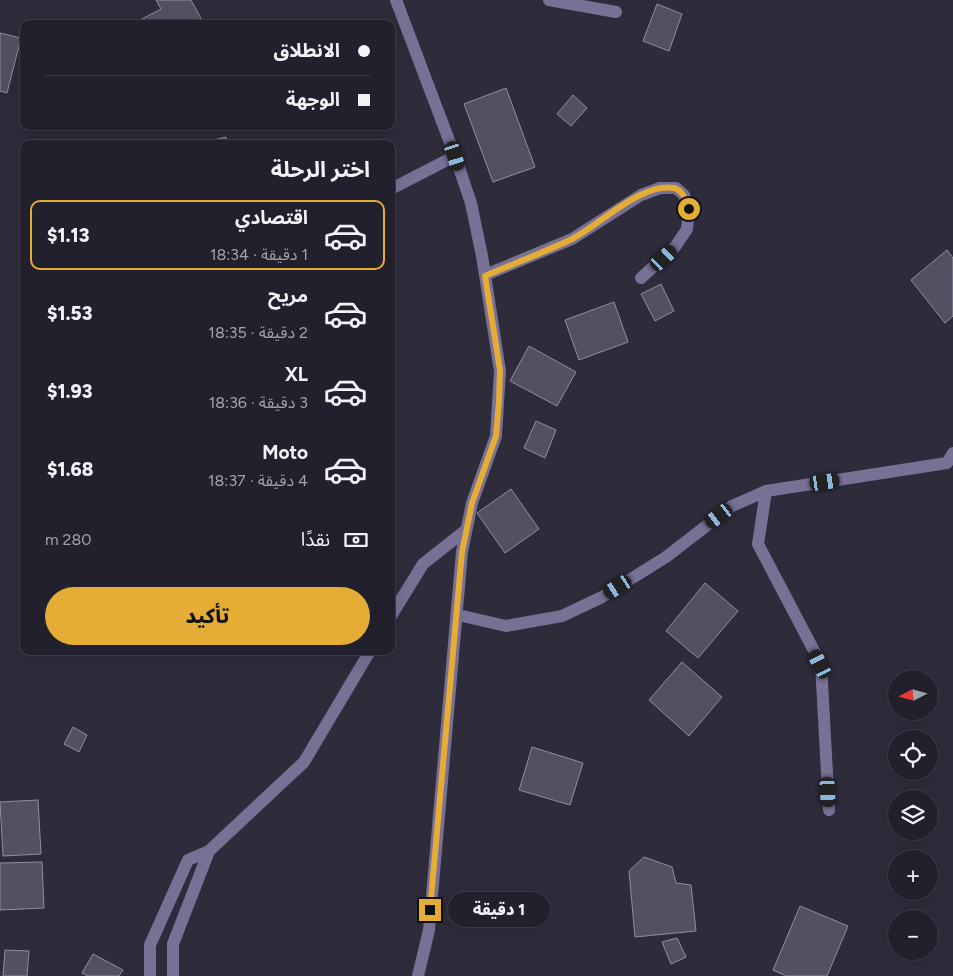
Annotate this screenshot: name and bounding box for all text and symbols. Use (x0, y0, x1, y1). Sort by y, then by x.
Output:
text: الانطلاق (274, 39, 340, 62)
text: الوجهة (286, 88, 340, 111)
car (443, 139, 466, 173)
text: اختر الرحلة (271, 156, 370, 183)
route start (678, 198, 700, 220)
text: اقتصادي (235, 206, 308, 229)
icon: car (323, 213, 368, 258)
text: $1.13 (47, 224, 89, 247)
car (647, 242, 680, 274)
text: 1 دقيقة · 18:34 (210, 245, 308, 264)
text: مريح (268, 284, 308, 307)
icon: car (323, 291, 368, 336)
text: $1.53 (47, 302, 92, 325)
text: 2 دقيقة · 18:35 (208, 323, 308, 342)
text: XL (285, 363, 308, 386)
icon: car (323, 369, 368, 414)
text: $1.93 (47, 380, 92, 403)
text: 3 دقيقة · 18:36 (209, 393, 308, 412)
text: Moto (262, 441, 308, 464)
icon: car (323, 447, 368, 492)
text: $1.68 (47, 458, 93, 481)
text: 4 دقيقة · 18:37 (208, 471, 308, 490)
car (809, 472, 840, 492)
car (702, 501, 735, 531)
icon: cash (342, 526, 370, 554)
text: نقدًا (301, 528, 330, 551)
text: 280 m (45, 530, 92, 549)
car (601, 573, 634, 601)
button: تأكيد (45, 587, 370, 645)
car (806, 647, 833, 681)
north arrow (888, 670, 938, 720)
map controls (888, 670, 938, 960)
button: locate (888, 730, 938, 780)
car (819, 777, 836, 807)
button: layers (888, 790, 938, 840)
button: + (888, 850, 938, 900)
callout: 1 دقيقة (448, 892, 550, 928)
route end (419, 899, 441, 921)
text: 1 دقيقة (473, 900, 525, 919)
button: − (888, 910, 938, 960)

